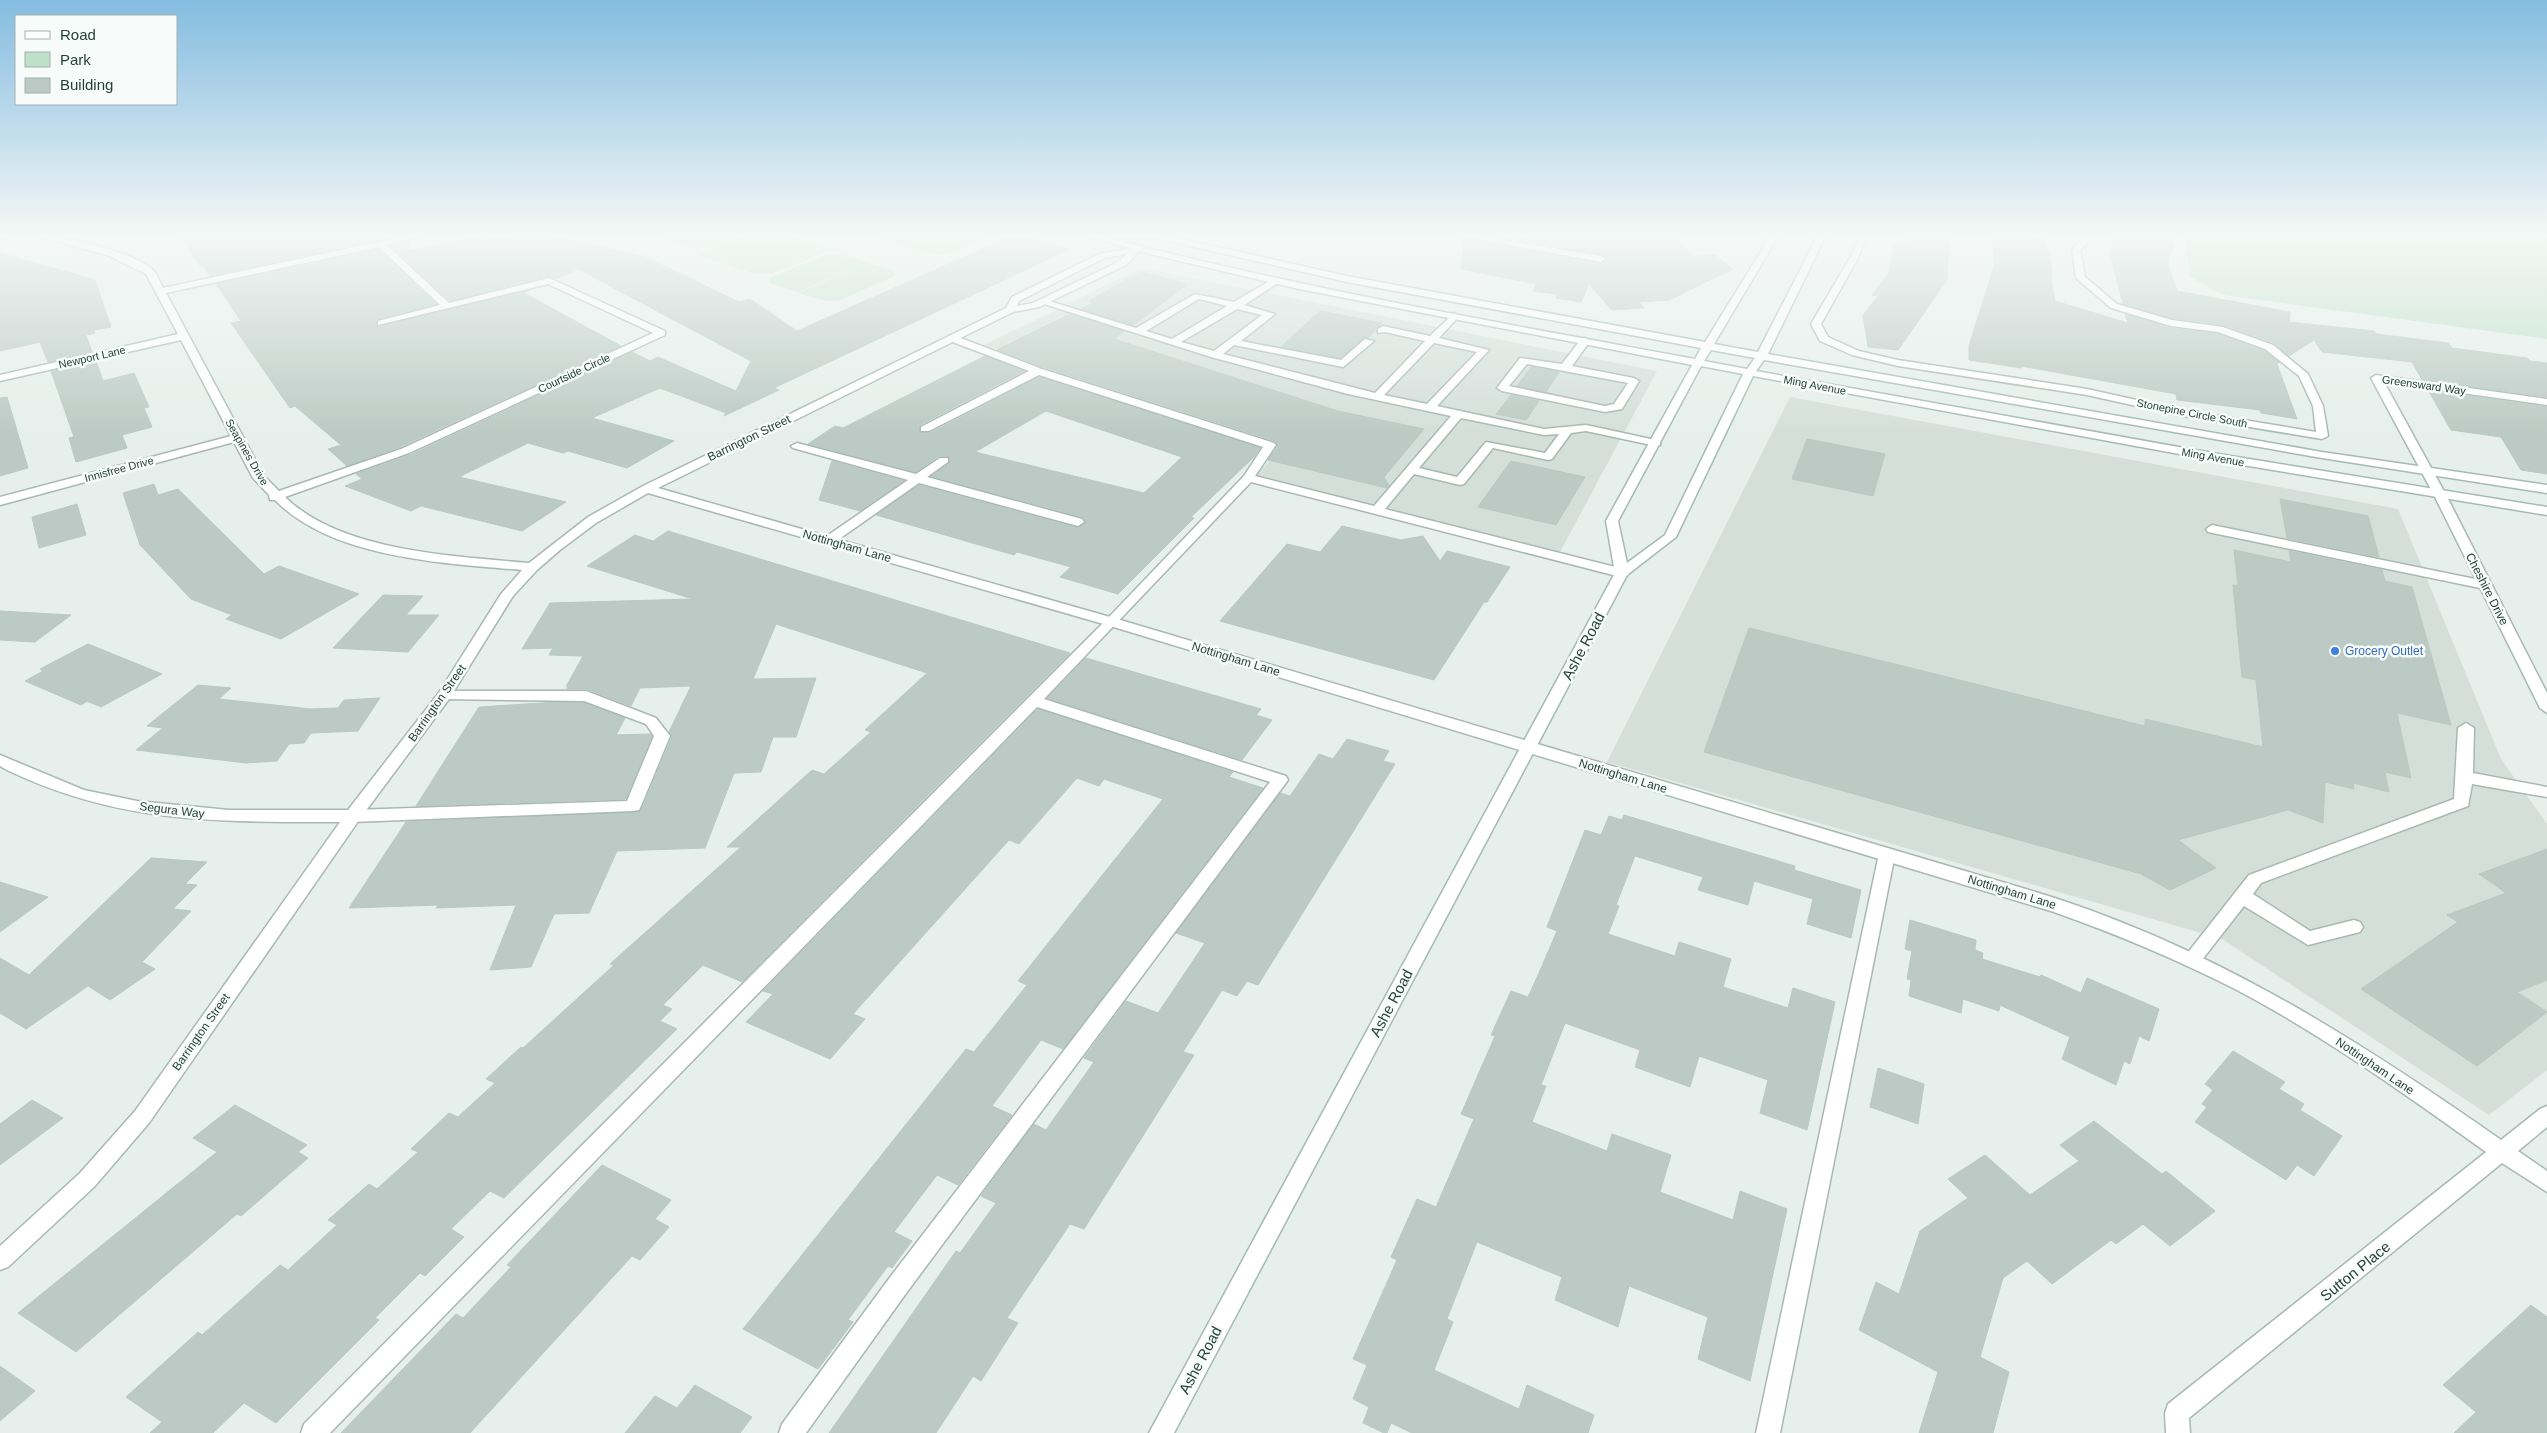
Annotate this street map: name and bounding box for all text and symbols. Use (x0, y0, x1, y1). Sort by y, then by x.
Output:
legend (15, 15, 178, 105)
text: Road (60, 26, 96, 43)
text: Park (60, 51, 91, 68)
text: Building (60, 76, 113, 93)
street label: Newport Lane (57, 343, 127, 371)
street label: Courtside Circle (536, 351, 612, 395)
street label: Ming Avenue (1783, 373, 1847, 397)
street label: Greensward Way (2381, 373, 2467, 397)
street label: Stonepine Circle South (2136, 396, 2248, 430)
street label: Barrington Street (705, 412, 793, 464)
street label: Seapines Drive (223, 417, 271, 487)
street label: Ming Avenue (2181, 446, 2245, 468)
street label: Innisfree Drive (83, 454, 155, 484)
street label: Nottingham Lane (801, 527, 893, 565)
street label: Cheshire Drive (2463, 550, 2511, 628)
street label: Ashe Road (1558, 609, 1608, 683)
street label: Nottingham Lane (1190, 639, 1282, 679)
place label: Grocery Outlet (2345, 644, 2424, 658)
marker: Grocery Outlet (2329, 645, 2341, 657)
street label: Barrington Street (405, 661, 469, 744)
street label: Nottingham Lane (1577, 756, 1669, 796)
street label: Segura Way (139, 799, 205, 821)
street label: Nottingham Lane (1966, 872, 2058, 912)
street label: Ashe Road (1366, 966, 1416, 1040)
street label: Barrington Street (169, 990, 233, 1073)
street label: Nottingham Lane (2333, 1035, 2417, 1098)
street label: Sutton Place (2317, 1238, 2393, 1304)
street label: Ashe Road (1175, 1323, 1225, 1397)

